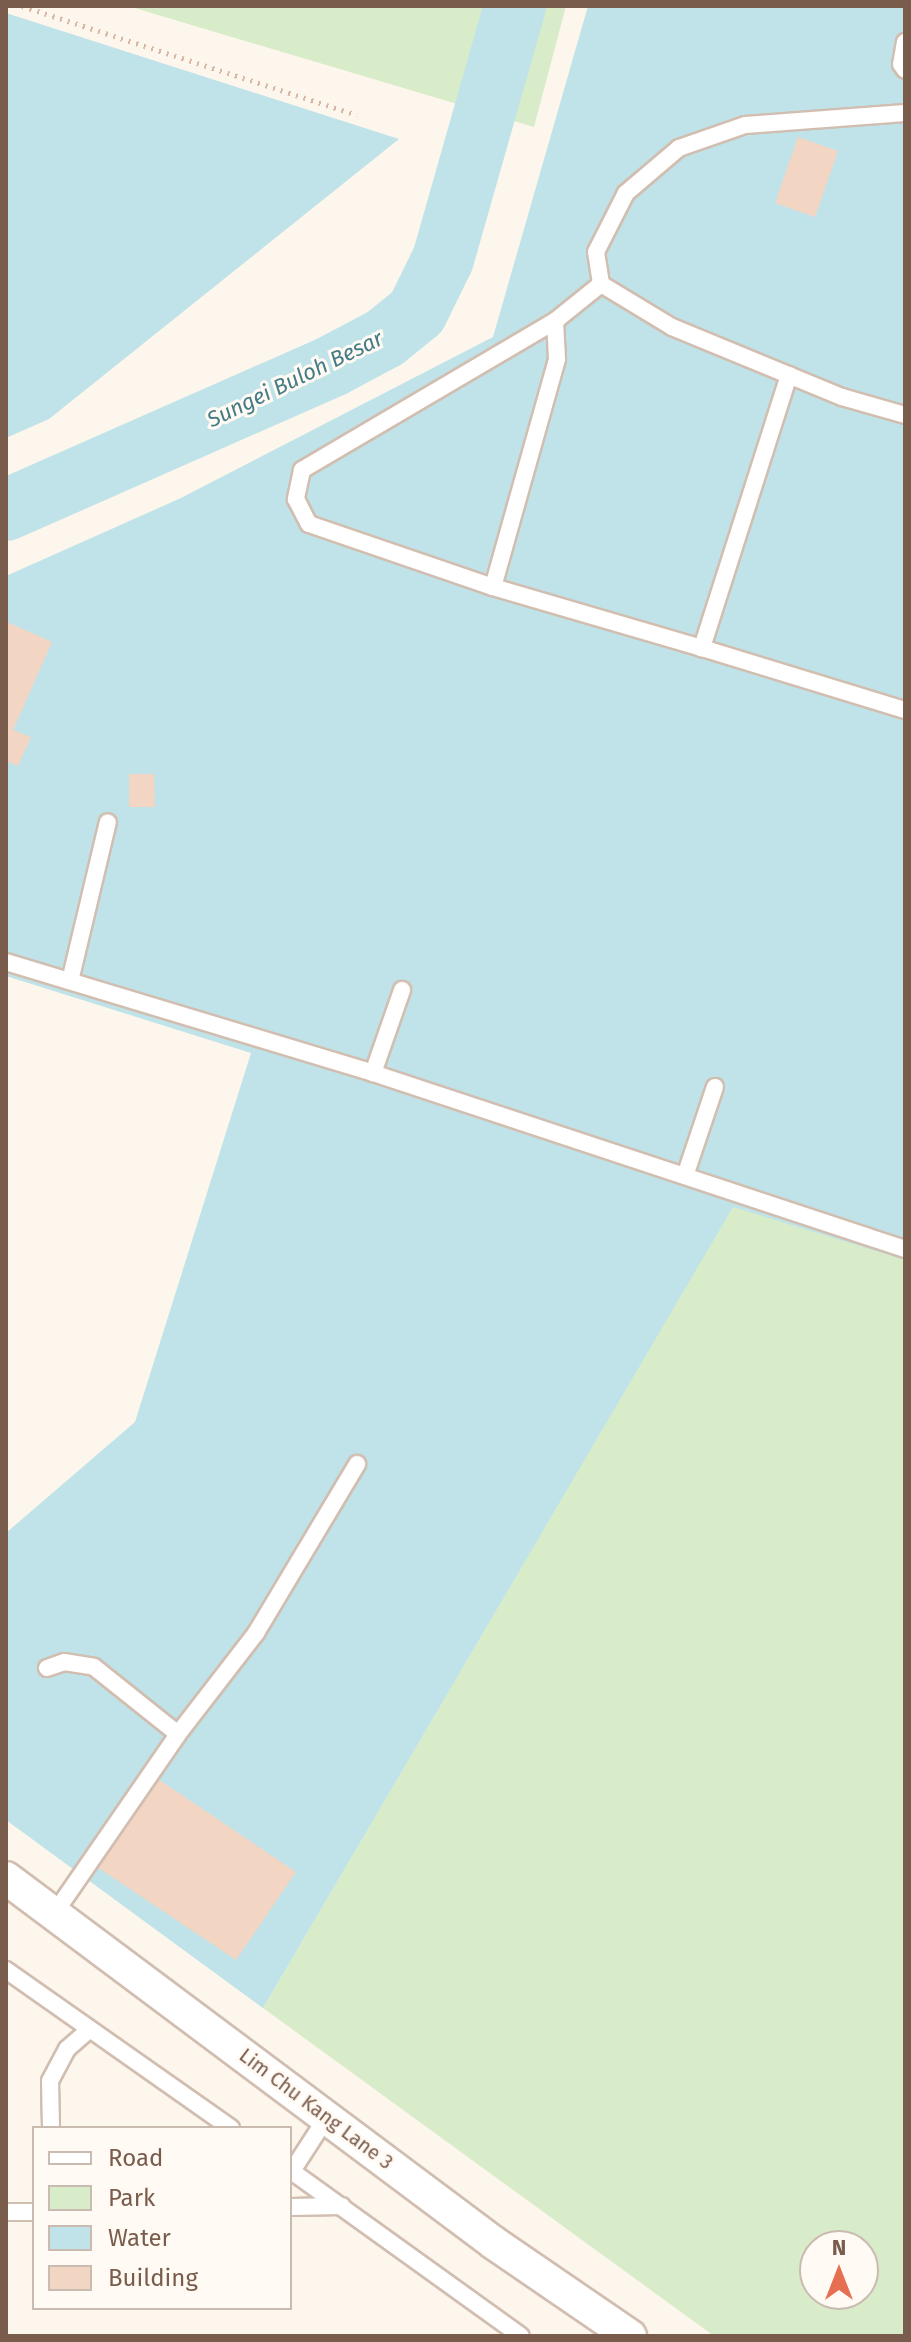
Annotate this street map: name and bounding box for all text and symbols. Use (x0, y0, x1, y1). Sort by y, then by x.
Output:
water label: Sungei Buloh Besar (203, 325, 387, 433)
street label: Lim Chu Kang Lane 3 (234, 2043, 398, 2175)
legend (32, 2126, 292, 2310)
text: Road (108, 2144, 163, 2172)
text: Park (108, 2184, 155, 2212)
text: Water (108, 2224, 171, 2252)
north arrow (799, 2230, 879, 2310)
text: N (832, 2234, 846, 2261)
text: Building (108, 2264, 198, 2292)

